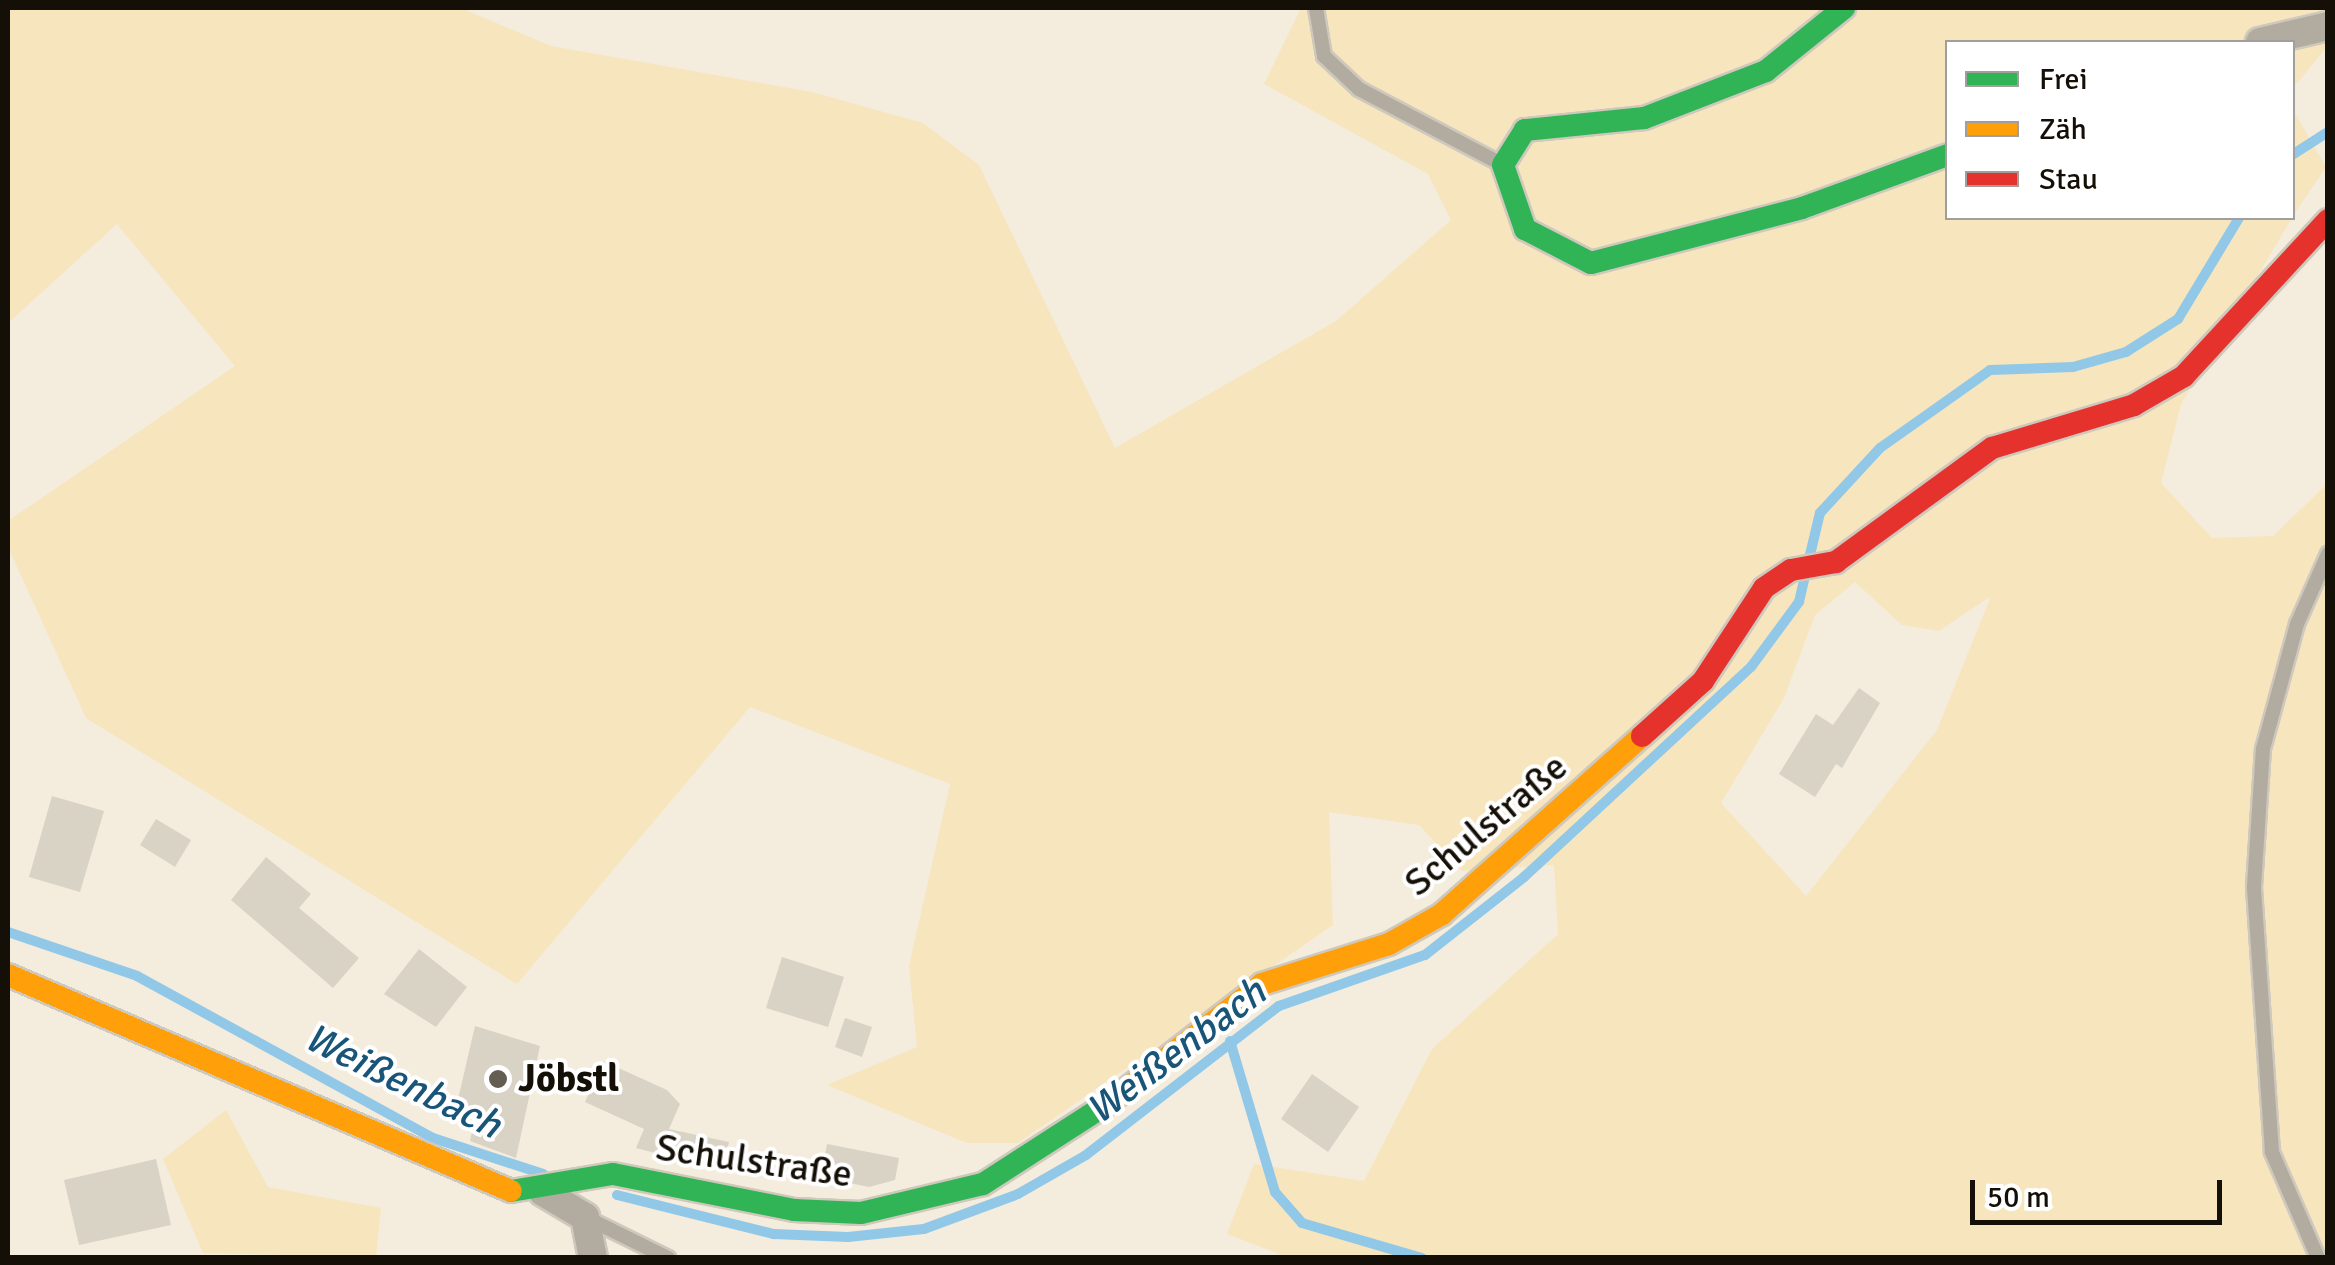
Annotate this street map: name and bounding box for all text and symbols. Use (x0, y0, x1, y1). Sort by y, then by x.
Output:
legend (1945, 40, 2295, 220)
text: Frei (2039, 61, 2088, 98)
text: Zäh (2039, 111, 2087, 148)
text: Stau (2039, 161, 2098, 198)
street label: Schulstraße (1396, 744, 1576, 906)
water label: Weißenbach (1077, 968, 1275, 1134)
water label: Weißenbach (297, 1013, 509, 1149)
place label: Jöbstl (518, 1056, 619, 1102)
marker: Jöbstl (487, 1068, 509, 1090)
street label: Schulstraße (653, 1125, 855, 1197)
scale bar (1975, 1160, 2228, 1222)
text: 50 m (1987, 1179, 2050, 1216)

